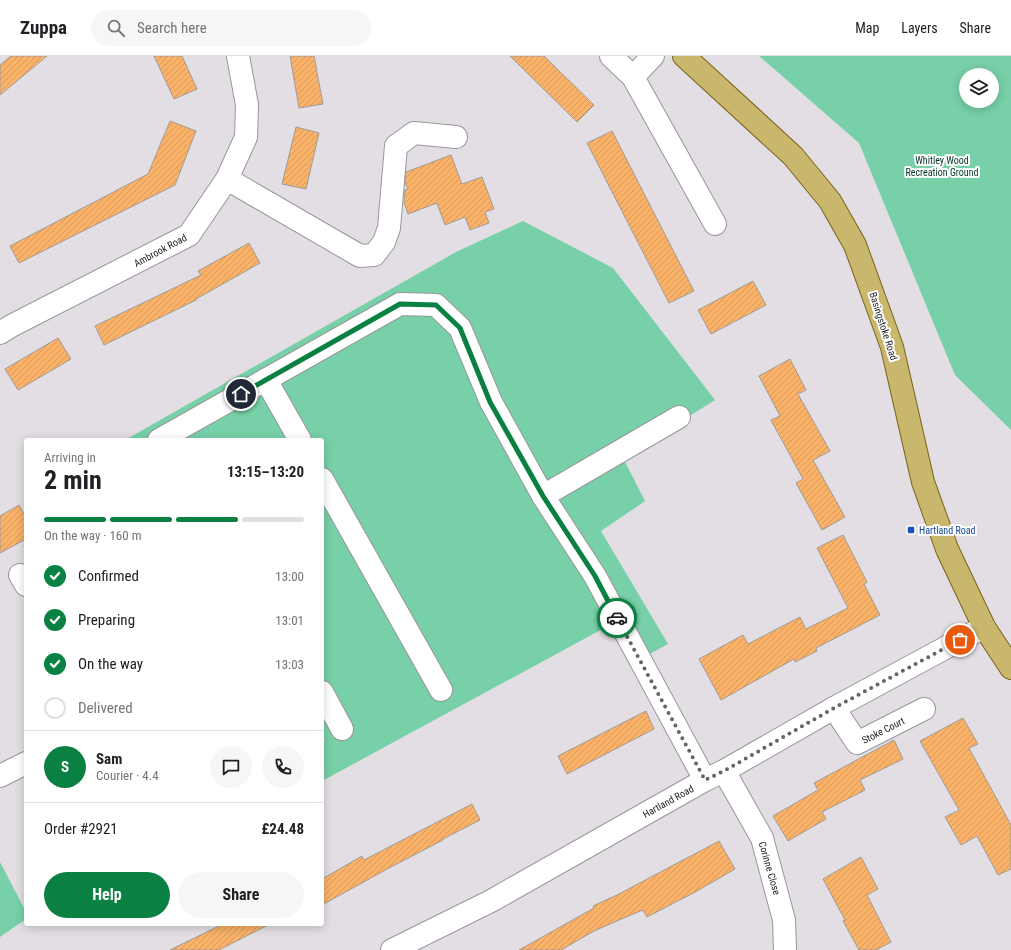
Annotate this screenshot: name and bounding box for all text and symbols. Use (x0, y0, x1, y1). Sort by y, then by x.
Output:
search box (91, 10, 371, 46)
text: Zuppa (20, 16, 67, 39)
icon: search (105, 17, 127, 39)
text: Search here (137, 19, 207, 37)
text: Map (855, 20, 879, 36)
text: Layers (901, 20, 938, 36)
text: Share (960, 20, 991, 36)
map controls (959, 68, 999, 108)
button: layers (959, 68, 999, 108)
park label: Whitley Wood Recreation Ground (906, 155, 979, 178)
street label: Ambrook Road (132, 232, 188, 269)
street label: Basingstoke Road (867, 291, 900, 362)
pin (224, 377, 258, 411)
icon: home (230, 383, 252, 405)
text: Arriving in (44, 450, 96, 465)
text: 13:15–13:20 (227, 463, 304, 481)
text: 2 min (44, 465, 102, 495)
marker: Hartland Road (906, 525, 916, 535)
place label: Hartland Road (919, 525, 976, 536)
text: On the way · 160 m (44, 528, 141, 543)
icon: check (44, 565, 66, 587)
text: Confirmed (78, 567, 139, 585)
text: 13:00 (275, 569, 304, 584)
courier (597, 598, 637, 638)
icon: car (606, 607, 628, 629)
icon: check (44, 609, 66, 631)
text: Preparing (78, 611, 135, 629)
text: 13:01 (275, 613, 304, 628)
pin (943, 623, 977, 657)
icon: bag (949, 629, 971, 651)
icon: check (44, 653, 66, 675)
text: On the way (78, 655, 143, 673)
text: 13:03 (275, 657, 304, 672)
text: Delivered (78, 699, 133, 717)
street label: Stoke Court (860, 715, 906, 746)
button: chat (210, 746, 252, 788)
button: phone (262, 746, 304, 788)
text: Sam (96, 750, 122, 768)
text: S (61, 758, 69, 776)
text: Courier · 4.4 (96, 768, 159, 783)
street label: Hartland Road (641, 783, 696, 820)
text: Order #2921 (44, 820, 118, 838)
text: £24.48 (261, 820, 304, 838)
street label: Corinne Close (757, 840, 782, 896)
button: Help (44, 872, 170, 918)
button: Share (178, 872, 304, 918)

